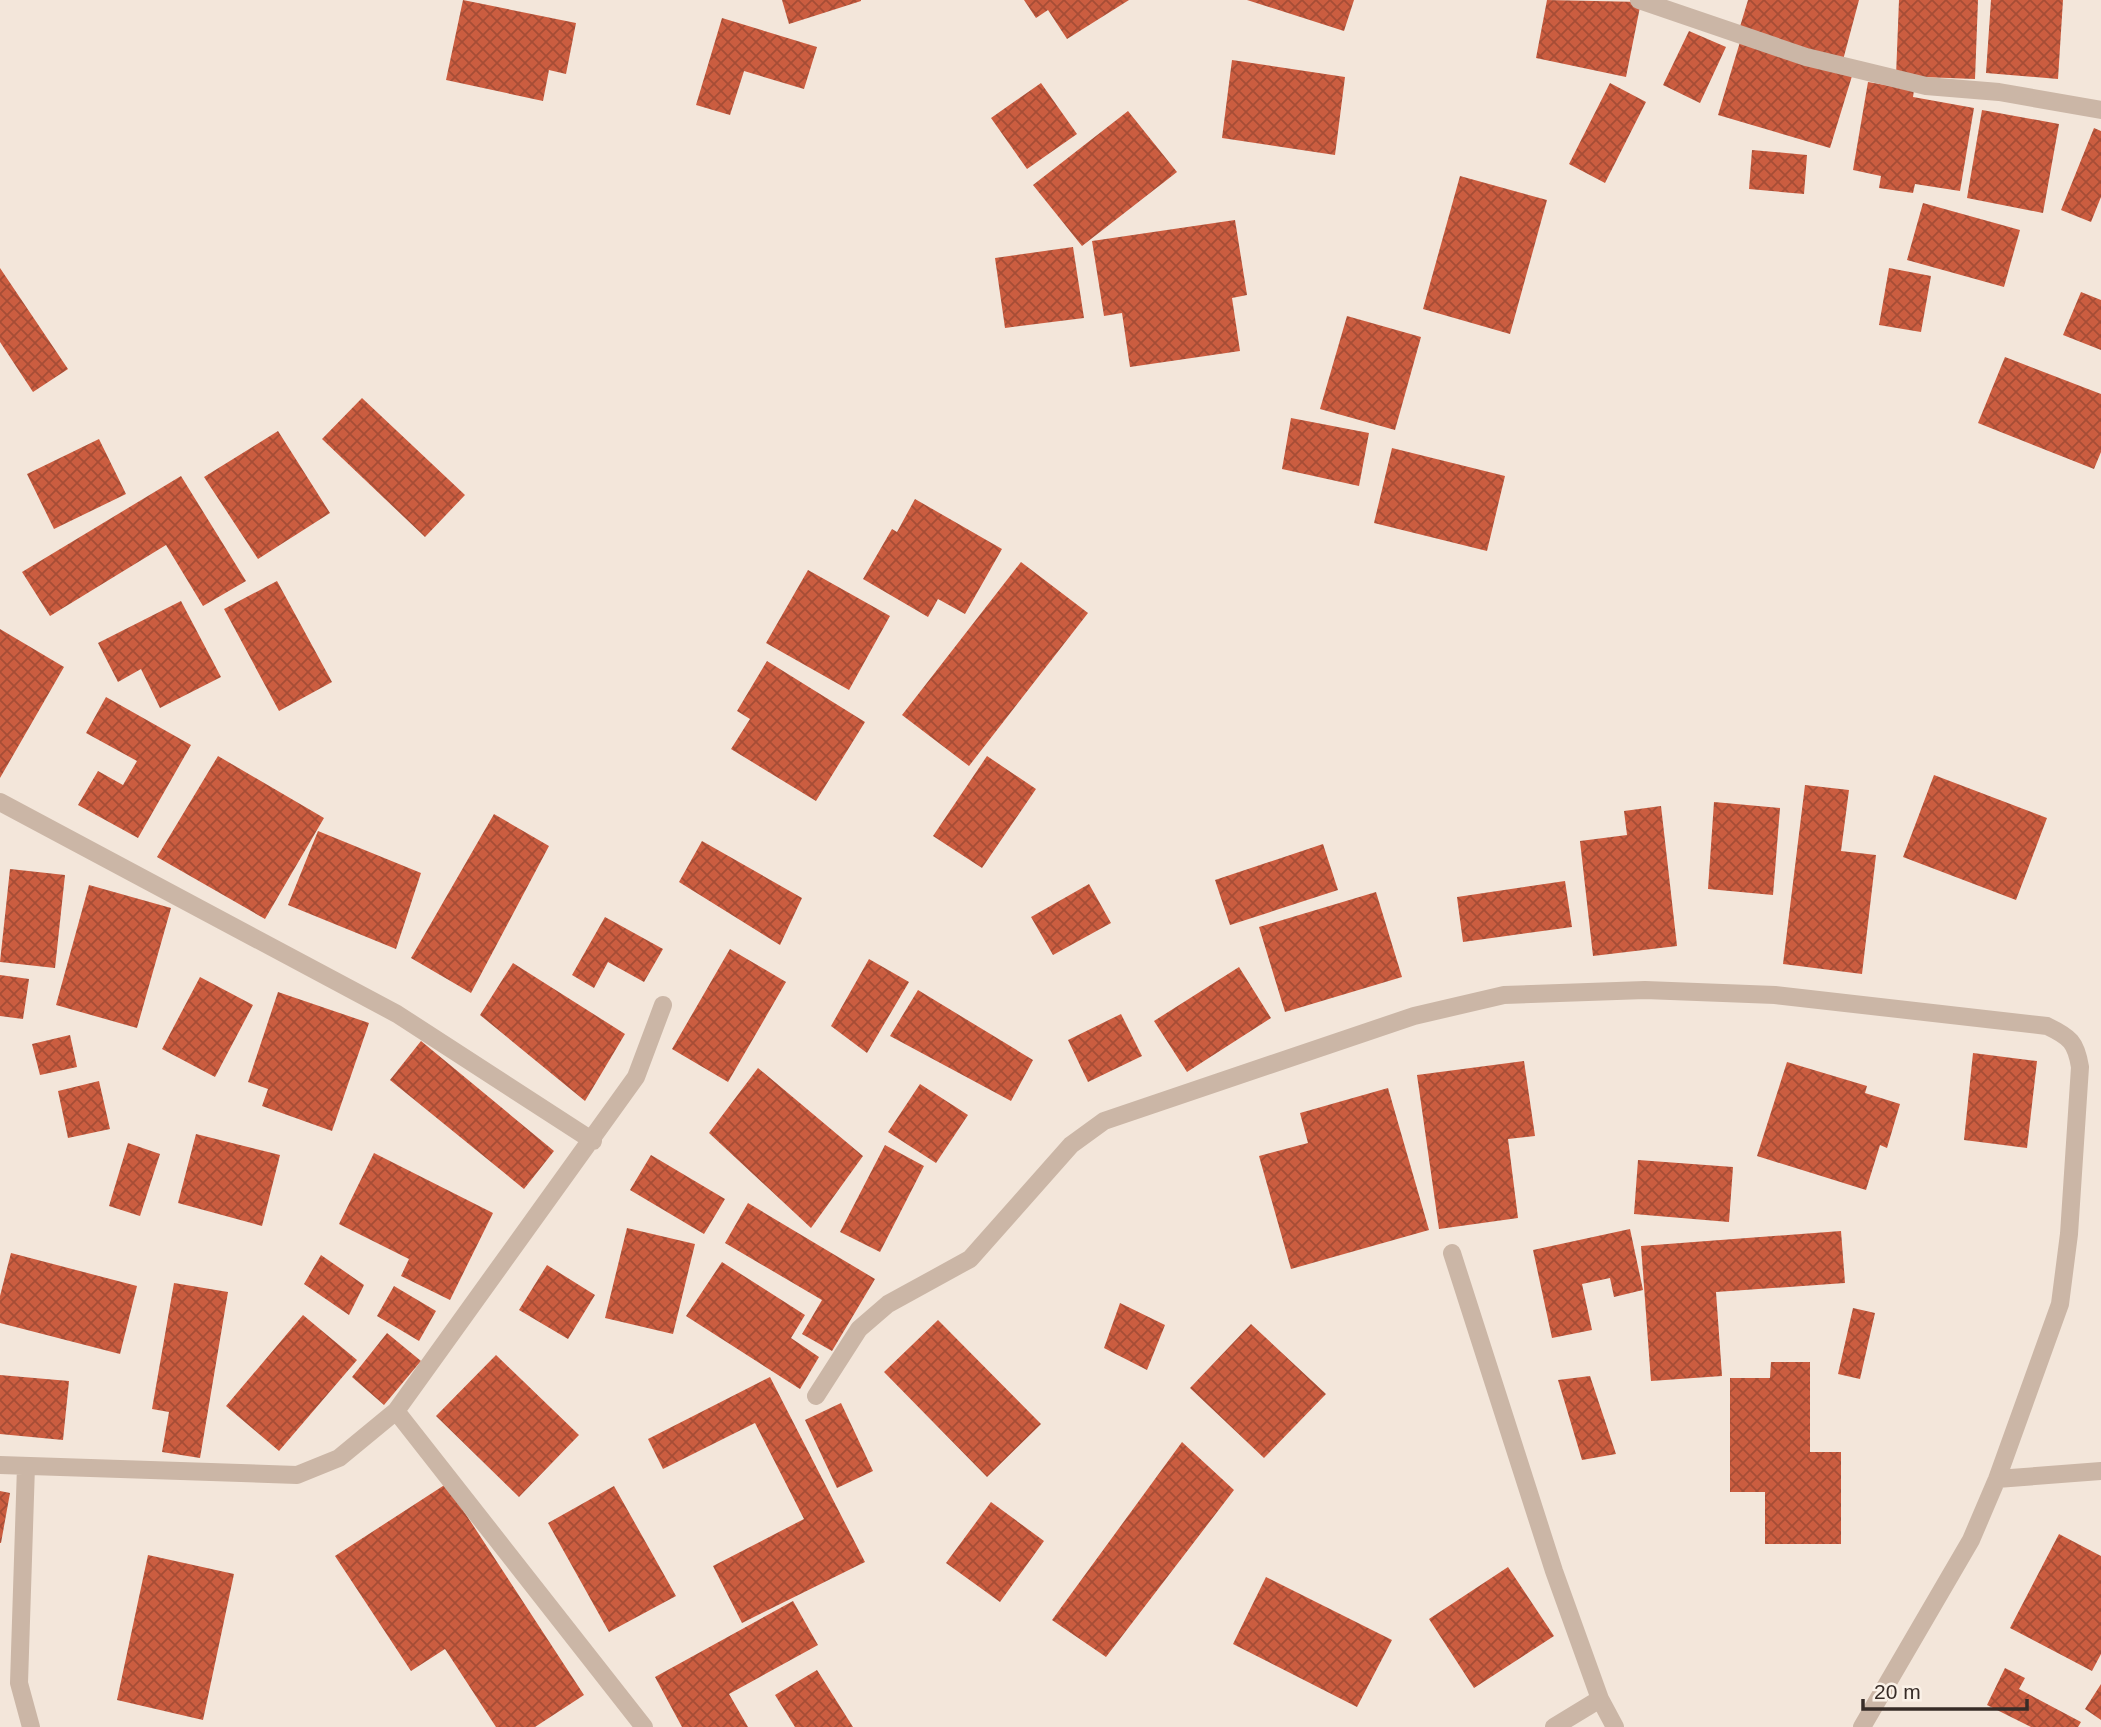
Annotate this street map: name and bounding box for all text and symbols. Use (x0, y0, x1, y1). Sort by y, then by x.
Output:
scale bar (1863, 1668, 2028, 1712)
text: 20 m (1874, 1680, 1921, 1703)

